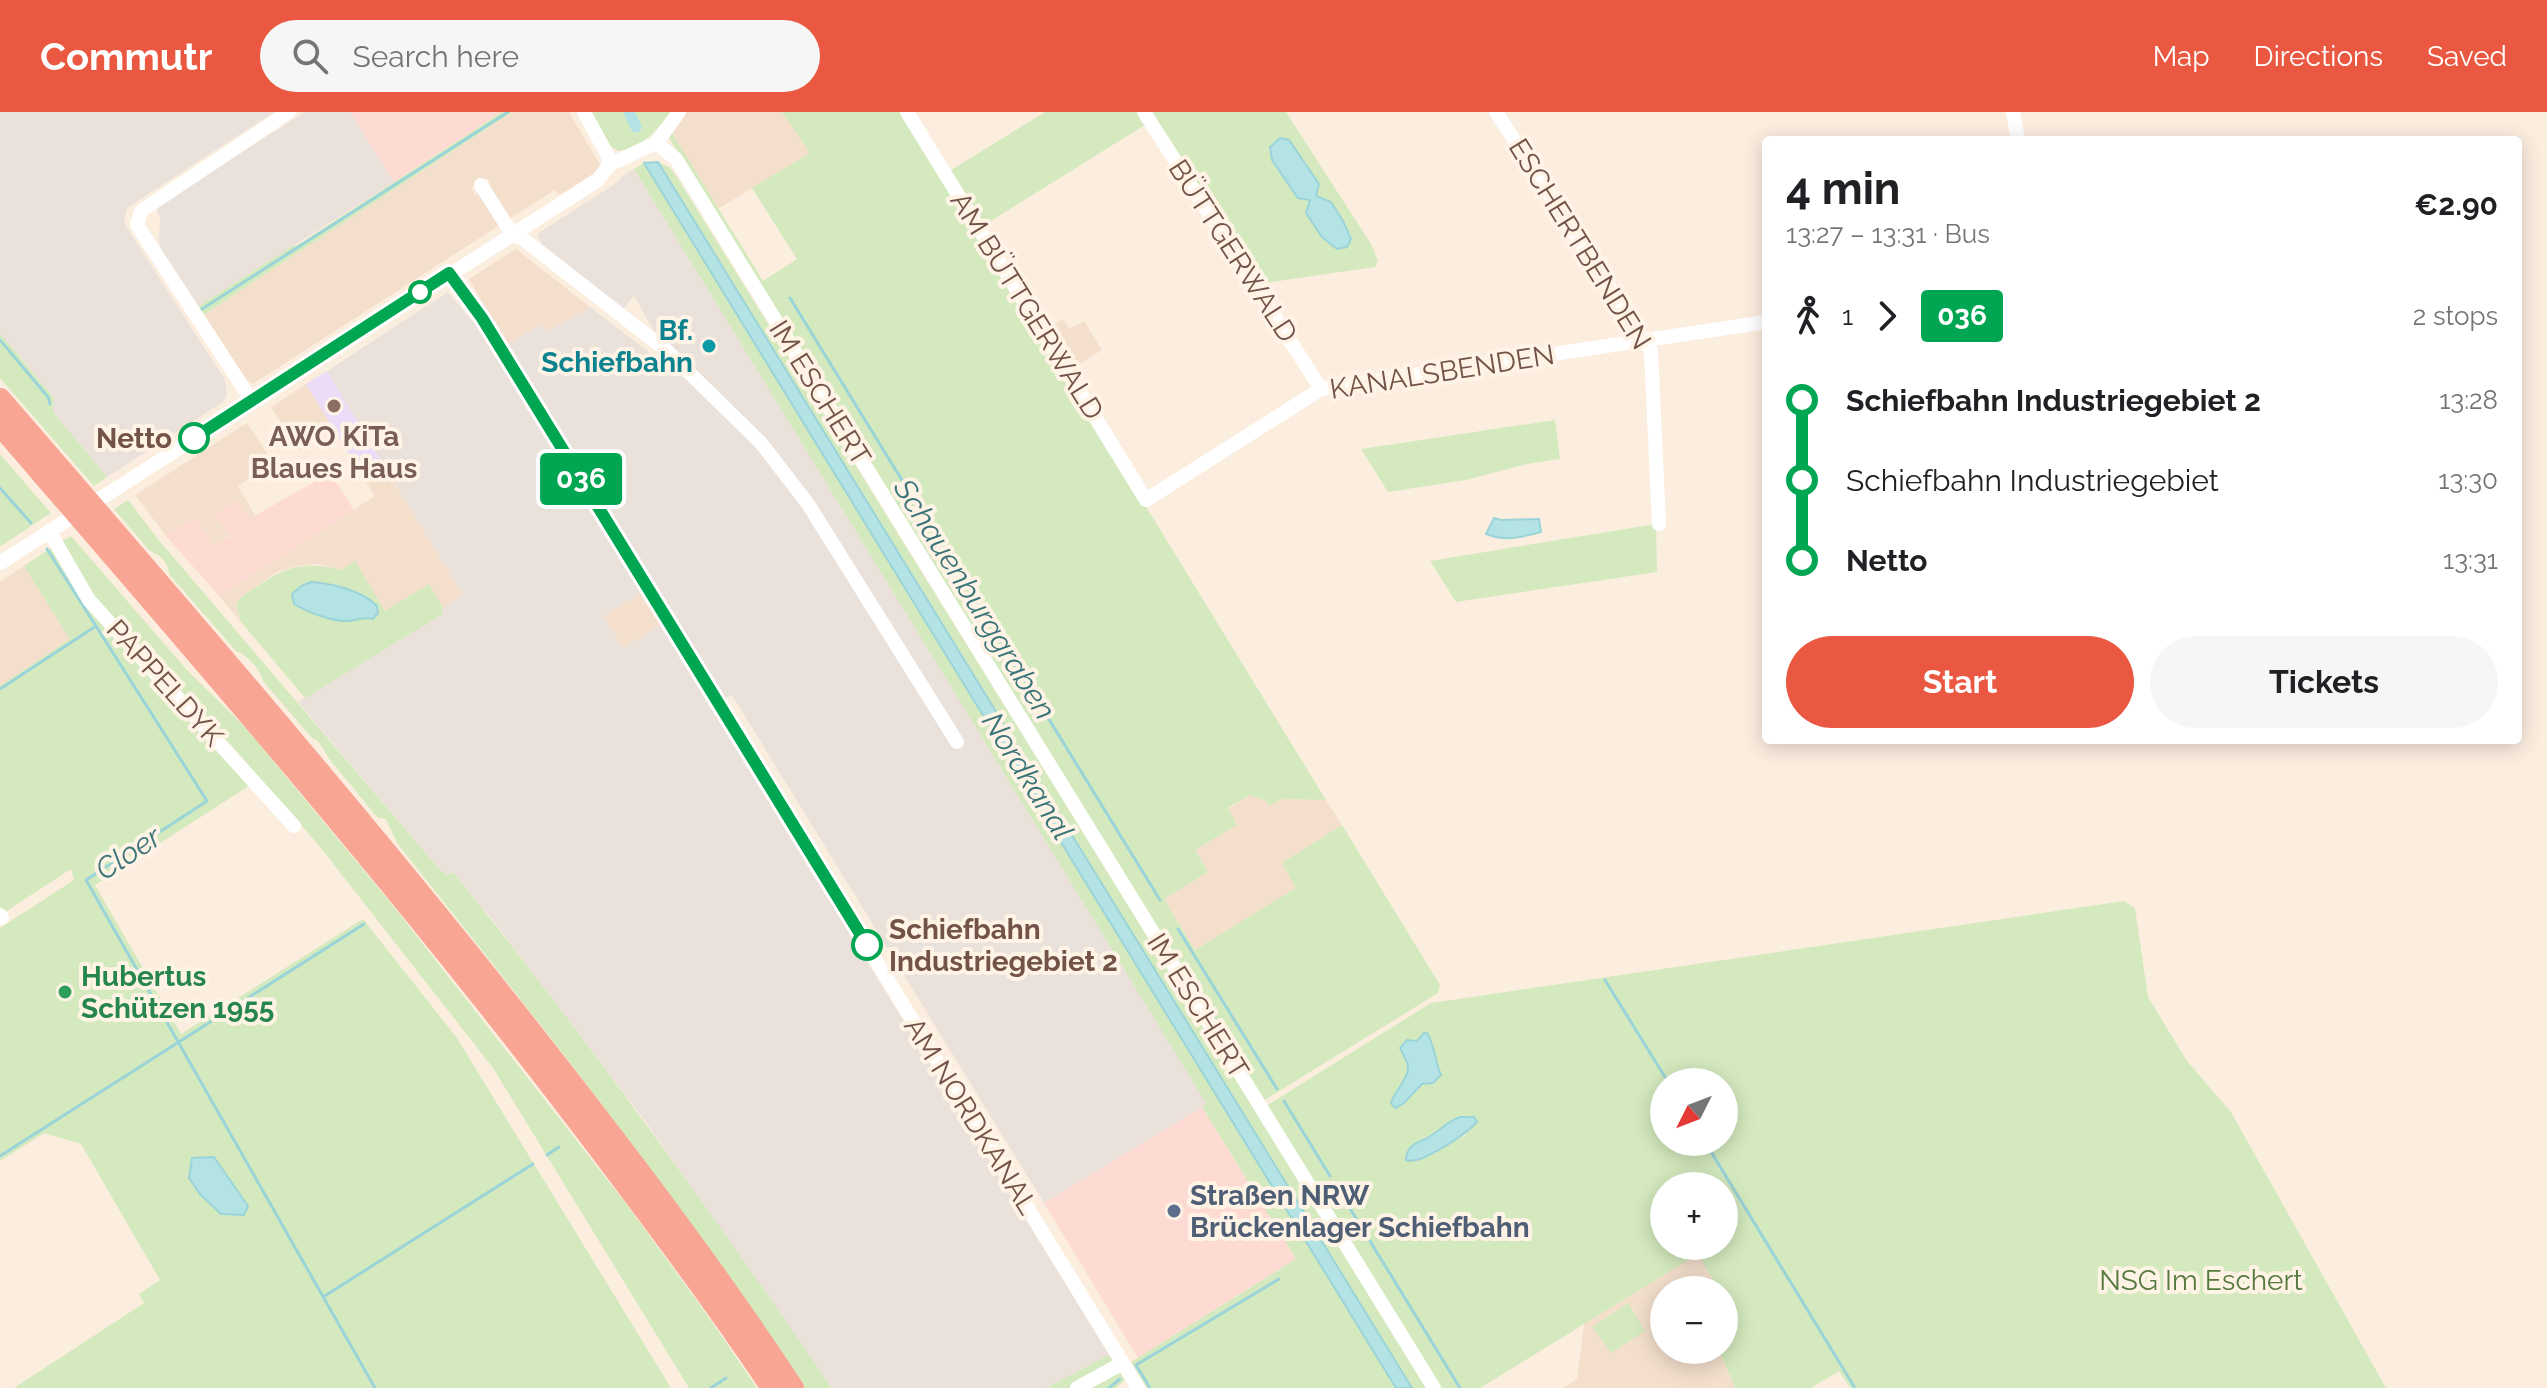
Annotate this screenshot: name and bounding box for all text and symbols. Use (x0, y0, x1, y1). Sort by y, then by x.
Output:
search box (260, 20, 820, 92)
text: Commutr (40, 34, 212, 79)
icon: search (288, 34, 332, 78)
text: Search here (352, 39, 519, 74)
text: Map (2153, 40, 2210, 73)
text: Directions (2254, 40, 2383, 73)
text: Saved (2427, 40, 2507, 73)
street label: ESCHERTBENDEN (1502, 133, 1658, 355)
street label: BÜTTGERWALD (1162, 154, 1304, 348)
text: 4 min (1786, 163, 1900, 214)
street label: AM BÜTTGERWALD (944, 186, 1110, 426)
text: €2.90 (2414, 187, 2498, 222)
text: 13:27 – 13:31 · Bus (1786, 219, 1990, 249)
unlabelled marker (409, 281, 431, 303)
icon: walk (1786, 294, 1830, 338)
icon: forward (1865, 294, 1909, 338)
text: 036 (1937, 299, 1987, 332)
text: 1 (1842, 301, 1853, 331)
text: 2 stops (2413, 301, 2498, 331)
place label: Bf. Schiefbahn (541, 314, 693, 379)
street label: IM ESCHERT (762, 314, 878, 472)
marker: Bf. Schiefbahn (700, 337, 718, 355)
street label: KANALSBENDEN (1327, 338, 1557, 406)
text: Schiefbahn Industriegebiet 2 (1846, 383, 2261, 418)
text: 13:28 (2439, 385, 2498, 415)
marker: AWO KiTa Blaues Haus (325, 397, 343, 415)
place label: AWO KiTa Blaues Haus (251, 420, 417, 485)
place label: Netto (96, 422, 172, 455)
marker: Netto (179, 423, 209, 453)
line badge: 036 (535, 453, 627, 505)
text: 036 (556, 462, 606, 495)
text: Schiefbahn Industriegebiet (1846, 463, 2219, 498)
text: 13:30 (2438, 465, 2498, 495)
water label: Schauenburggraben (886, 472, 1063, 726)
text: Netto (1846, 543, 1927, 578)
text: 13:31 (2443, 545, 2498, 575)
street label: PAPPELDYK (100, 613, 230, 753)
button: Start (1786, 636, 2134, 728)
button: Tickets (2150, 636, 2498, 728)
water label: Nordkanal (975, 706, 1081, 846)
water label: Cloer (89, 818, 169, 887)
place label: Schiefbahn Industriegebiet 2 (889, 913, 1118, 978)
street label: IM ESCHERT (1140, 927, 1256, 1085)
marker: Schiefbahn Industriegebiet 2 (852, 930, 882, 960)
place label: Hubertus Schützen 1955 (81, 960, 274, 1025)
marker: Hubertus Schützen 1955 (56, 983, 74, 1001)
street label: AM NORDKANAL (897, 1012, 1045, 1220)
north arrow (1650, 1068, 1738, 1156)
map controls (1650, 1068, 1738, 1364)
button: + (1650, 1172, 1738, 1260)
place label: Straßen NRW Brückenlager Schiefbahn (1190, 1179, 1530, 1244)
marker: Straßen NRW Brückenlager Schiefbahn (1165, 1202, 1183, 1220)
park label: NSG Im Eschert (2099, 1264, 2303, 1297)
button: − (1650, 1276, 1738, 1364)

